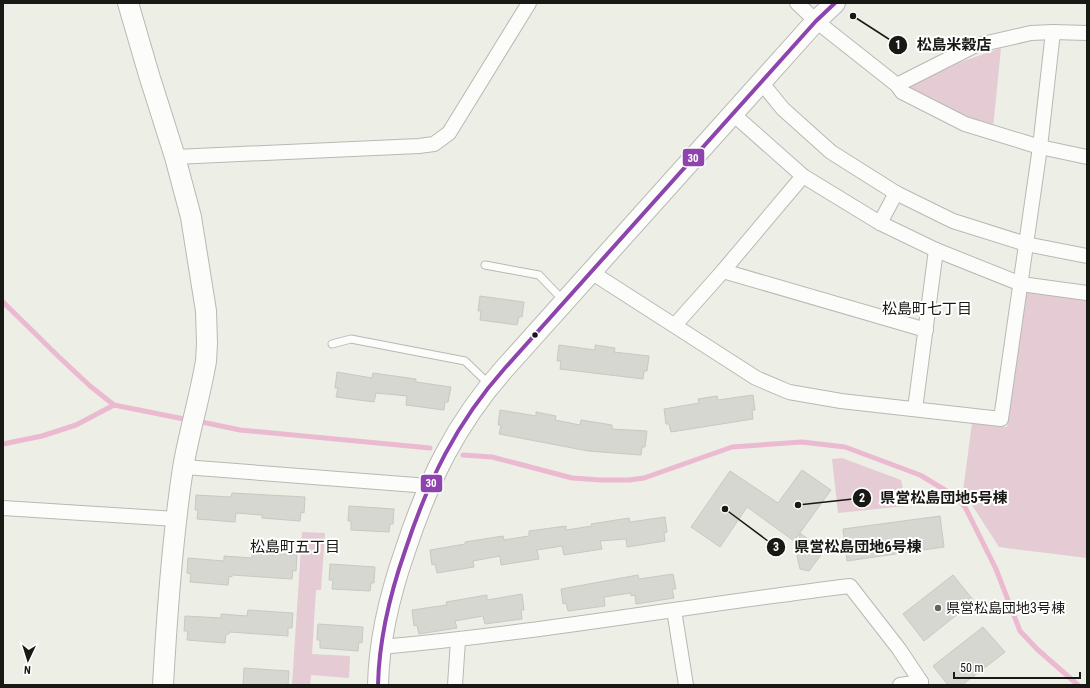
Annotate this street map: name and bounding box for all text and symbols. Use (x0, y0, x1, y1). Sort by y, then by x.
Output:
callout: 松島米穀店 (888, 31, 999, 58)
text: 松島米穀店 (916, 36, 992, 54)
text: 1 (895, 38, 901, 52)
line badge: 30 (682, 148, 705, 167)
text: 30 (687, 152, 699, 165)
district label: 松島町七丁目 (882, 300, 972, 318)
unlabelled marker (530, 330, 540, 340)
line badge: 30 (420, 474, 443, 493)
text: 30 (425, 477, 437, 490)
callout: 県営松島団地5号棟 (852, 484, 1016, 511)
text: 県営松島団地5号棟 (880, 489, 1008, 507)
text: 2 (859, 491, 865, 505)
callout: 県営松島団地6号棟 (766, 533, 930, 560)
district label: 松島町五丁目 (250, 538, 340, 556)
text: 県営松島団地6号棟 (794, 538, 922, 556)
text: 3 (773, 540, 779, 554)
place label: 県営松島団地3号棟 (946, 600, 1065, 616)
marker: 県営松島団地3号棟 (933, 603, 943, 613)
north arrow (8, 640, 48, 680)
scale bar (954, 654, 1080, 680)
text: 50 m (960, 661, 984, 675)
text: N (23, 663, 31, 676)

